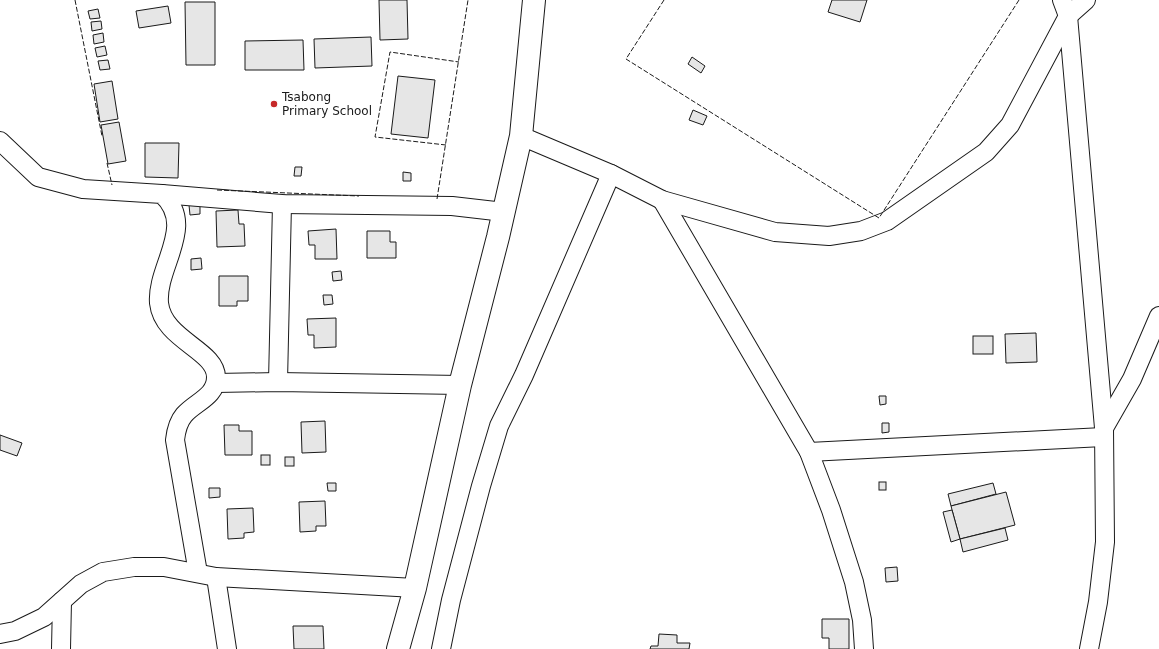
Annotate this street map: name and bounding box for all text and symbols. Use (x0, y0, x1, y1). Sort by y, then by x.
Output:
place label: Tsabong Primary School (281, 90, 372, 118)
marker: Tsabong Primary School (269, 99, 279, 109)

